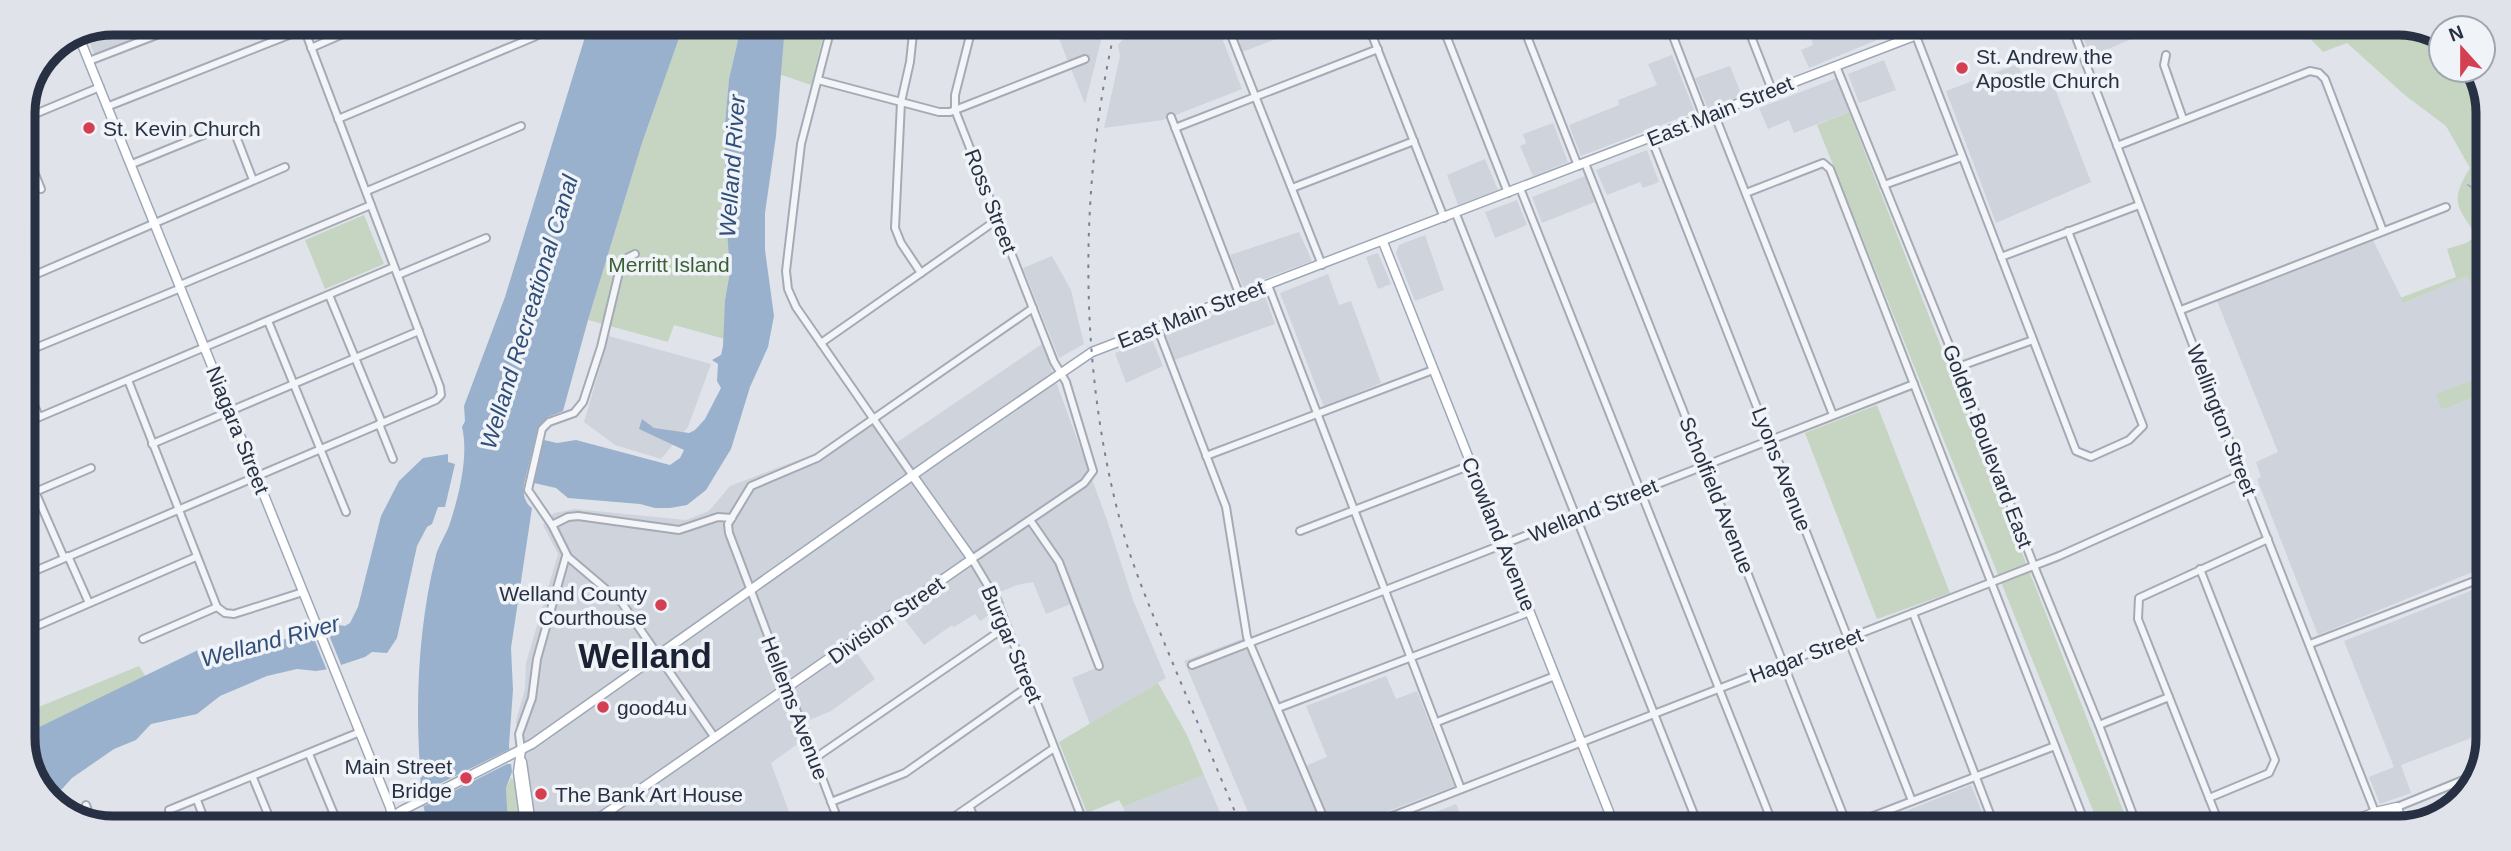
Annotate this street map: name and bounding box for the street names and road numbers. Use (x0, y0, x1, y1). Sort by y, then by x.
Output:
street label: East Main Street (1644, 71, 1796, 151)
street label: Ross Street (961, 146, 1021, 256)
street label: East Main Street (1114, 275, 1268, 353)
street label: Golden Boulevard East (1939, 341, 2037, 551)
street label: Wellington Street (2183, 341, 2261, 499)
street label: Niagara Street (202, 363, 274, 497)
street label: Lyons Avenue (1748, 404, 1816, 534)
street label: Scholfield Avenue (1675, 413, 1759, 577)
street label: Crowland Avenue (1458, 454, 1540, 614)
street label: Welland Street (1525, 474, 1661, 546)
street label: Division Street (824, 572, 948, 668)
street label: Burgar Street (977, 582, 1047, 706)
street label: Hagar Street (1746, 623, 1866, 687)
street label: Hellems Avenue (757, 633, 833, 783)

